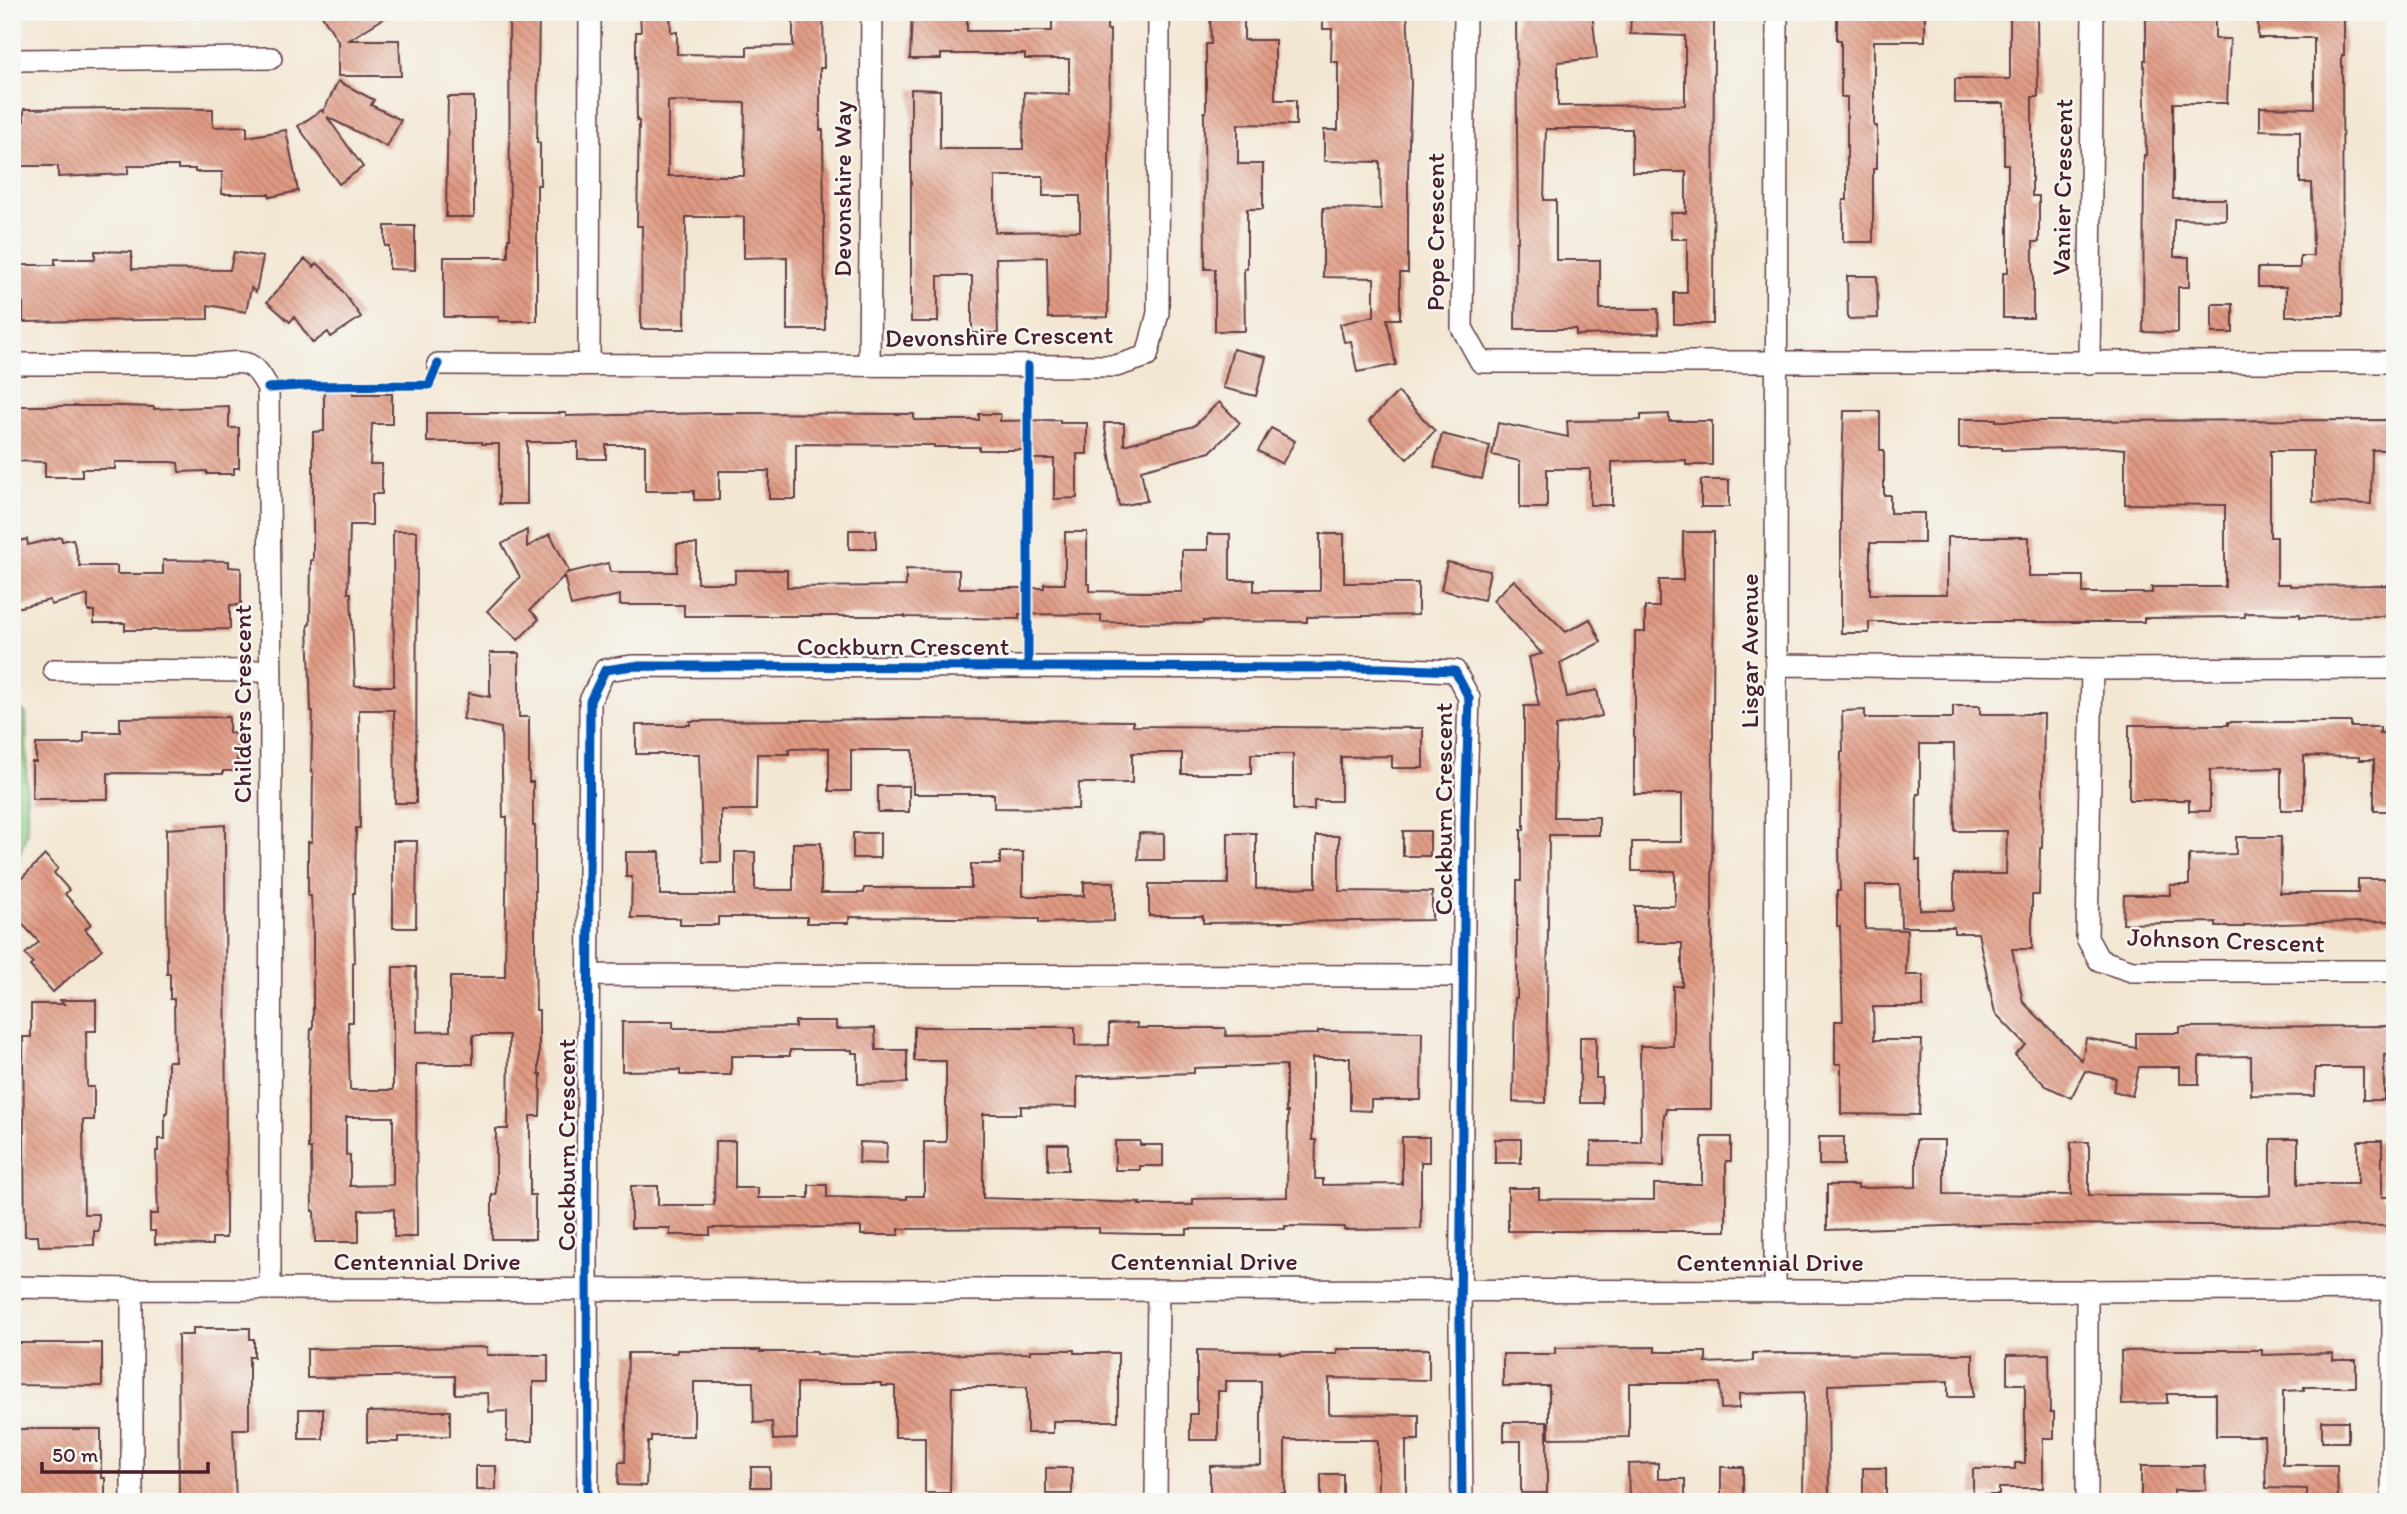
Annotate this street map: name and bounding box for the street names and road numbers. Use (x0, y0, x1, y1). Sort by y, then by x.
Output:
street label: Vanier Crescent (2044, 98, 2080, 276)
street label: Devonshire Way (826, 101, 858, 277)
street label: Pope Crescent (1419, 153, 1451, 311)
street label: Devonshire Crescent (884, 318, 1114, 354)
street label: Lisgar Avenue (1733, 574, 1765, 728)
street label: Childers Crescent (226, 604, 258, 803)
street label: Cockburn Crescent (796, 630, 1010, 662)
street label: Cockburn Crescent (1427, 702, 1459, 916)
street label: Johnson Crescent (2127, 921, 2326, 959)
street label: Cockburn Crescent (550, 1038, 582, 1252)
street label: Centennial Drive (333, 1245, 521, 1277)
street label: Centennial Drive (1110, 1245, 1298, 1277)
street label: Centennial Drive (1676, 1246, 1864, 1278)

